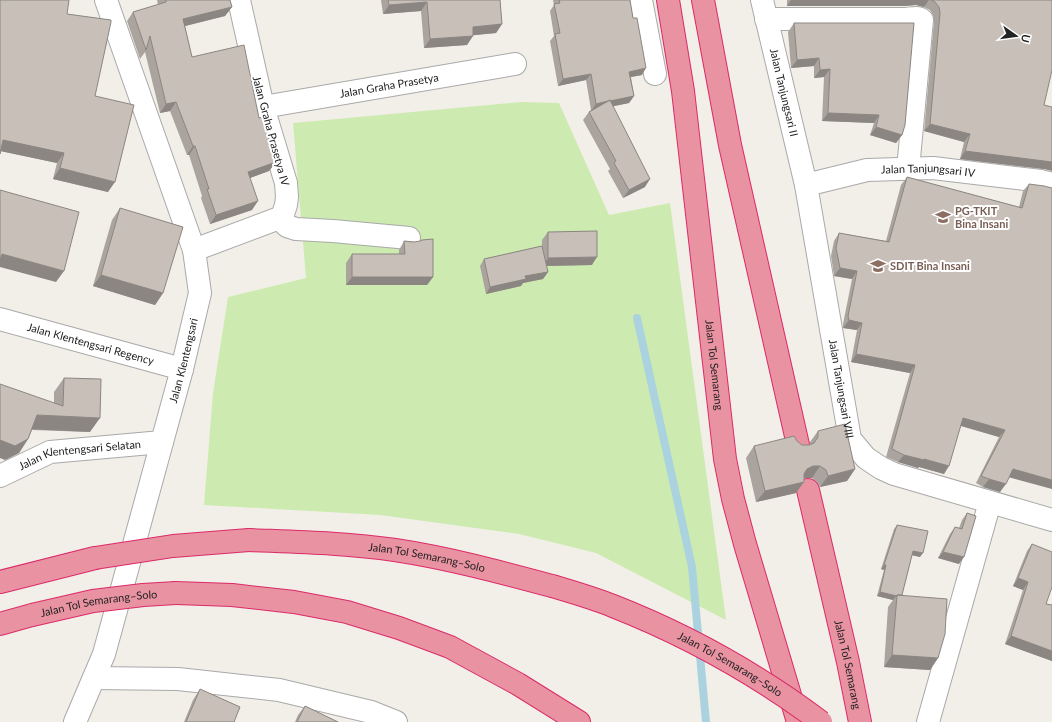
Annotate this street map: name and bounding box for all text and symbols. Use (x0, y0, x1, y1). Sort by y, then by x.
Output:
north arrow (996, 16, 1036, 56)
text: U (1019, 33, 1033, 44)
street label: Jalan Tanjungsari II (768, 47, 801, 138)
street label: Jalan Graha Prasetya (339, 70, 440, 100)
street label: Jalan Graha Prasetya IV (251, 74, 293, 188)
street label: Jalan Tanjungsari IV (881, 161, 976, 179)
place label: PG-TKIT Bina Insani (955, 204, 1008, 230)
school or university icon: PG-TKIT Bina Insani (934, 208, 952, 226)
school or university icon: SDIT Bina Insani (869, 257, 887, 275)
place label: SDIT Bina Insani (890, 259, 970, 272)
street label: Jalan Klentengsari (166, 316, 200, 404)
street label: Jalan Tol Semarang (703, 319, 726, 411)
street label: Jalan Klentengsari Regency (26, 320, 156, 367)
street label: Jalan Tanjungsari VIII (827, 338, 857, 439)
street label: Jalan Klentengsari Selatan (16, 437, 141, 472)
street label: Jalan Tol Semarang–Solo (368, 540, 487, 574)
street label: Jalan Tol Semarang–Solo (39, 587, 158, 619)
street label: Jalan Tol Semarang (832, 618, 864, 710)
street label: Jalan Tol Semarang–Solo (676, 629, 785, 699)

